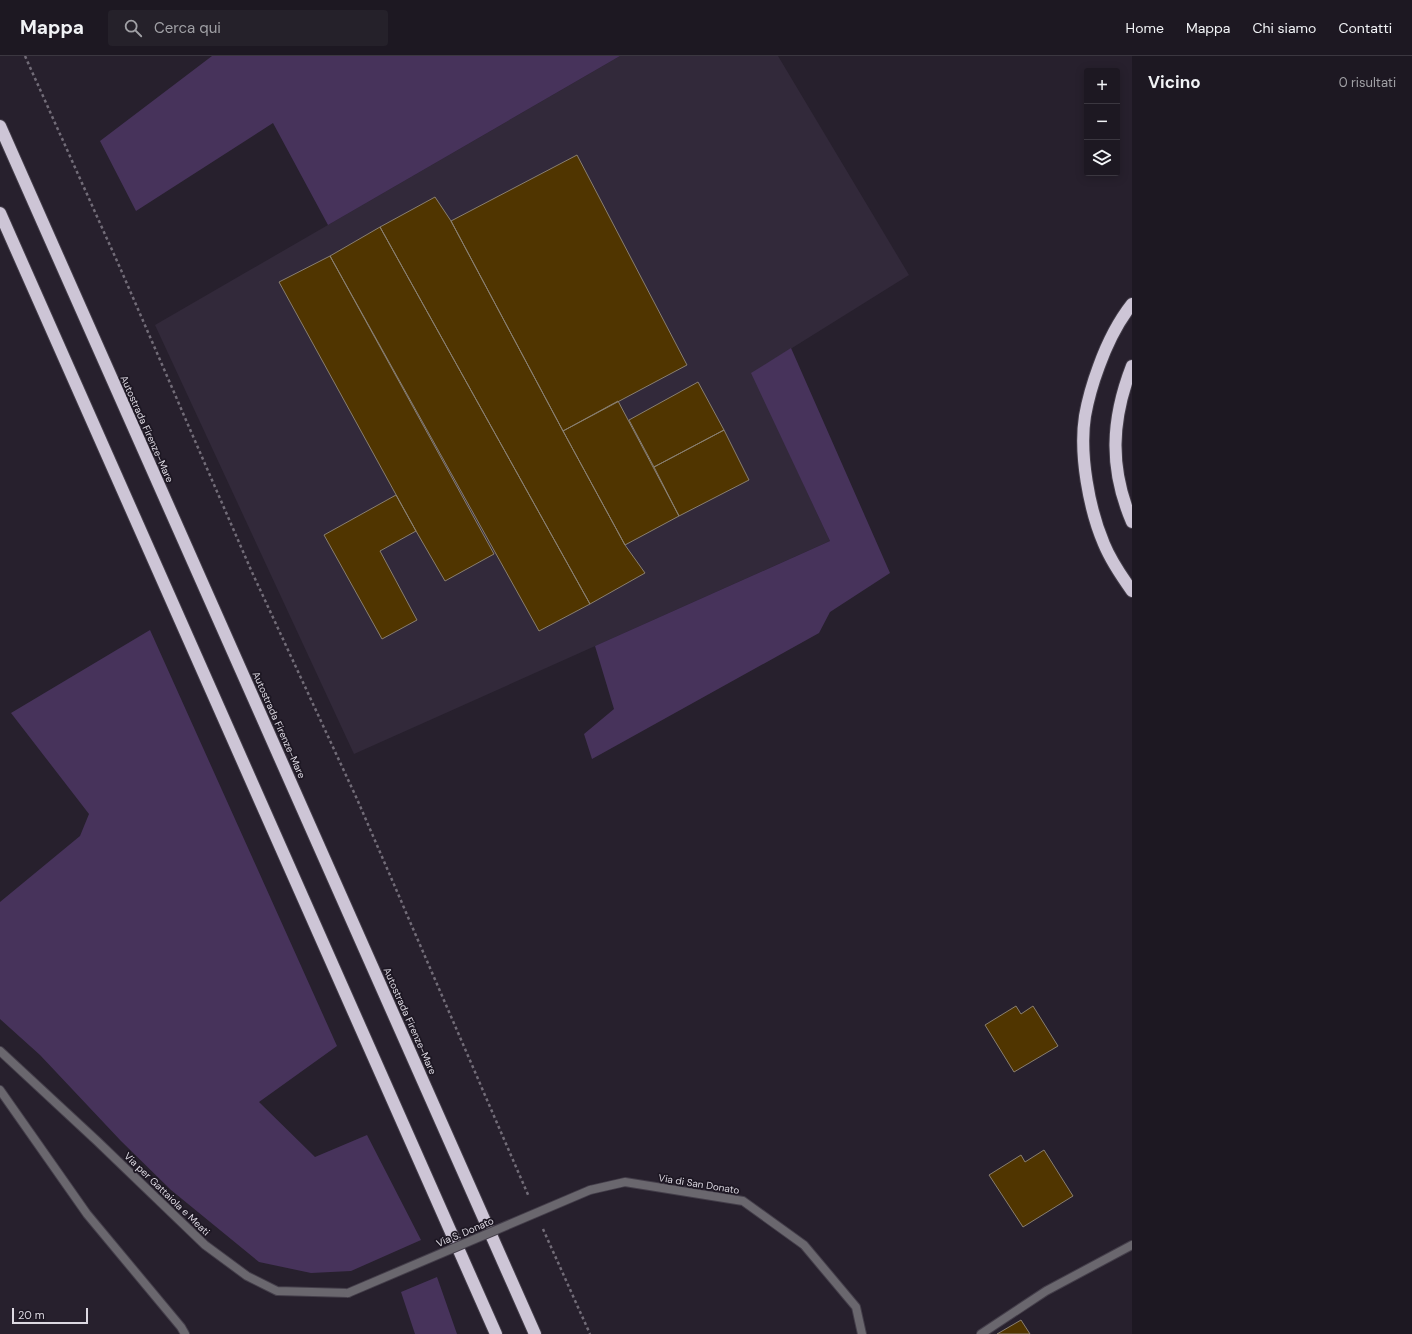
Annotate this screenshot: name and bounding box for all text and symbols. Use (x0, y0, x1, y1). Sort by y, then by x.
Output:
search box (108, 10, 388, 46)
text: Mappa (20, 15, 84, 40)
icon: search (122, 17, 144, 39)
text: Cerca qui (154, 18, 221, 38)
text: Home (1126, 19, 1164, 37)
text: Mappa (1186, 19, 1230, 37)
text: Chi siamo (1252, 19, 1316, 37)
text: Contatti (1338, 19, 1392, 37)
map controls (1084, 68, 1120, 176)
button: + (1084, 68, 1120, 104)
text: Vicino (1148, 71, 1201, 93)
text: 0 risultati (1339, 74, 1396, 91)
button: − (1084, 104, 1120, 140)
button: layers (1084, 140, 1120, 176)
street label: Autostrada Firenze-Mare (118, 374, 177, 485)
street label: Autostrada Firenze-Mare (250, 670, 309, 781)
street label: Autostrada Firenze-Mare (381, 966, 440, 1077)
street label: Via per Gattaiola e Meati (121, 1150, 213, 1238)
street label: Via di San Donato (658, 1171, 740, 1197)
street label: Via S. Donato (434, 1214, 496, 1250)
scale bar (12, 1306, 88, 1325)
text: 20 m (18, 1308, 44, 1322)

